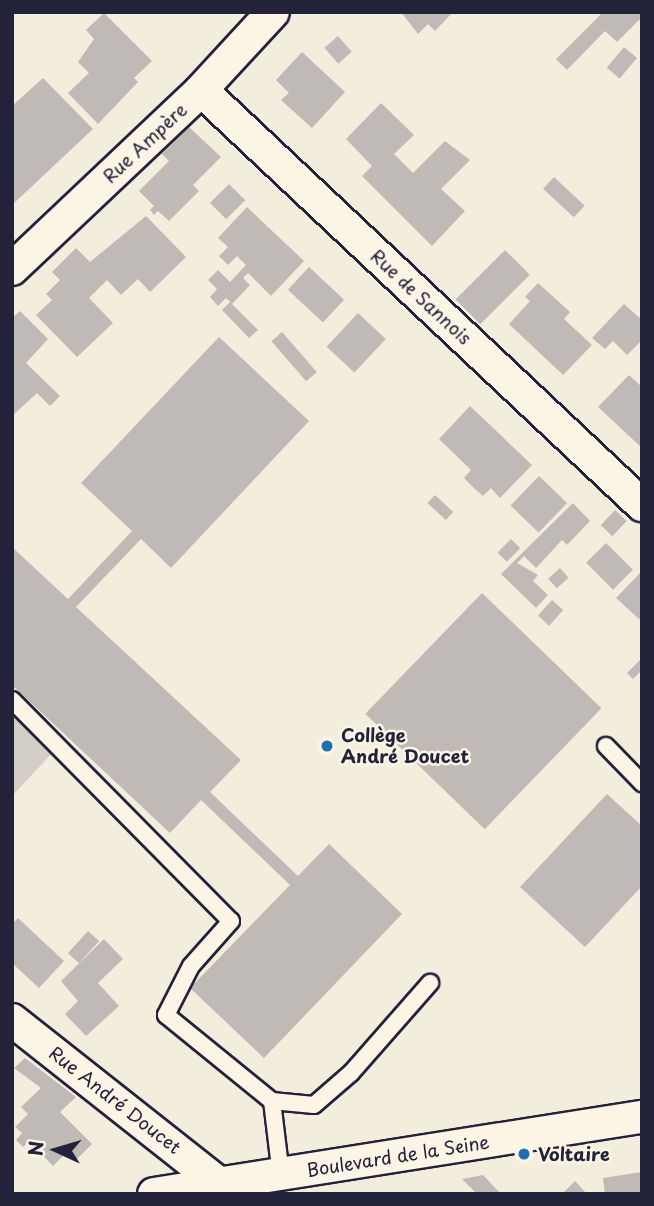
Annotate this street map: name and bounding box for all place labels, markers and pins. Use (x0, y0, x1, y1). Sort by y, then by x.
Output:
place label: Collège André Doucet (341, 725, 468, 768)
marker: Collège André Doucet (319, 738, 335, 754)
place label: Voltaire (538, 1143, 610, 1165)
marker: Voltaire (516, 1146, 532, 1162)

